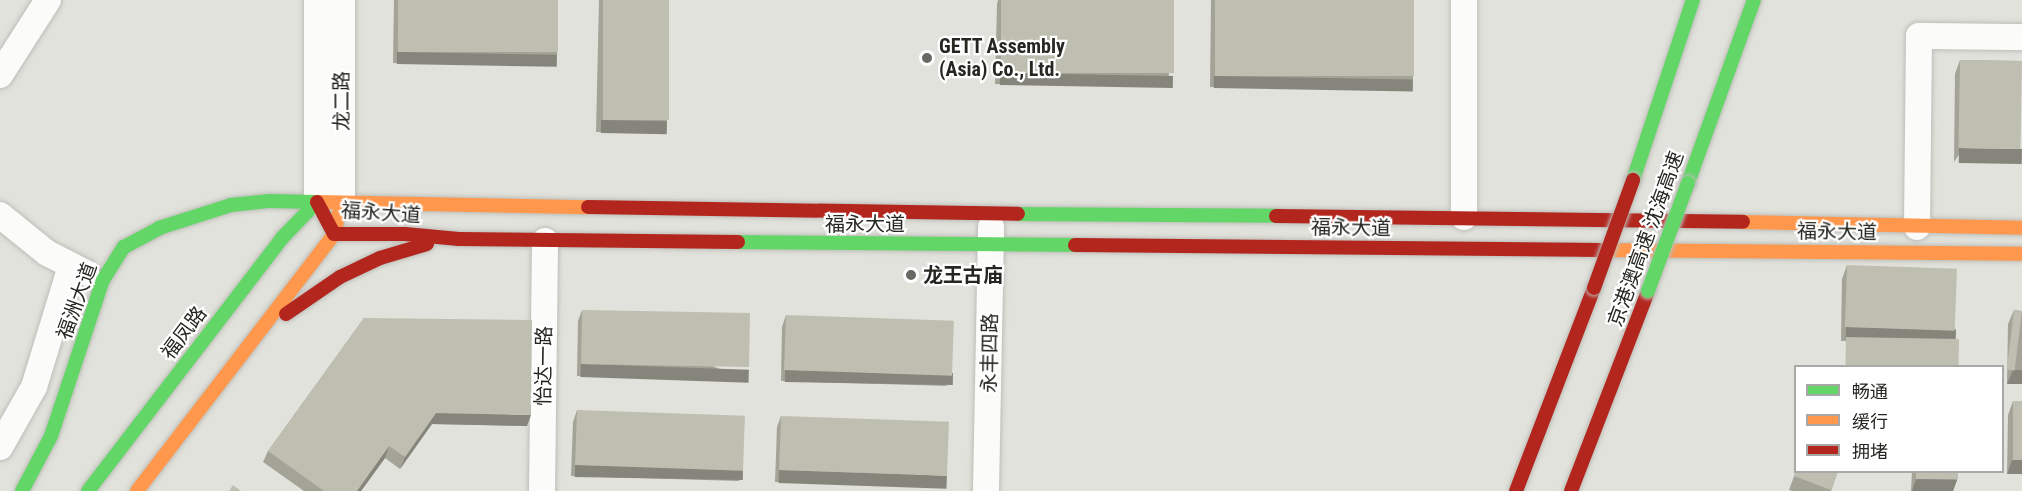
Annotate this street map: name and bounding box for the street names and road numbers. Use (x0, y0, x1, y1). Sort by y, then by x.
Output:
street label: 龙二路 (330, 71, 354, 131)
street label: 京港澳高速 沈海高速 (1603, 148, 1689, 330)
street label: 福永大道 (340, 198, 422, 228)
street label: 福永大道 (825, 212, 905, 236)
street label: 福永大道 (1311, 215, 1391, 241)
street label: 福永大道 (1797, 219, 1877, 245)
street label: 福洲大道 (52, 259, 102, 343)
street label: 福凤路 (156, 302, 212, 364)
street label: 永丰四路 (977, 313, 1003, 393)
street label: 怡达一路 (531, 326, 557, 406)

